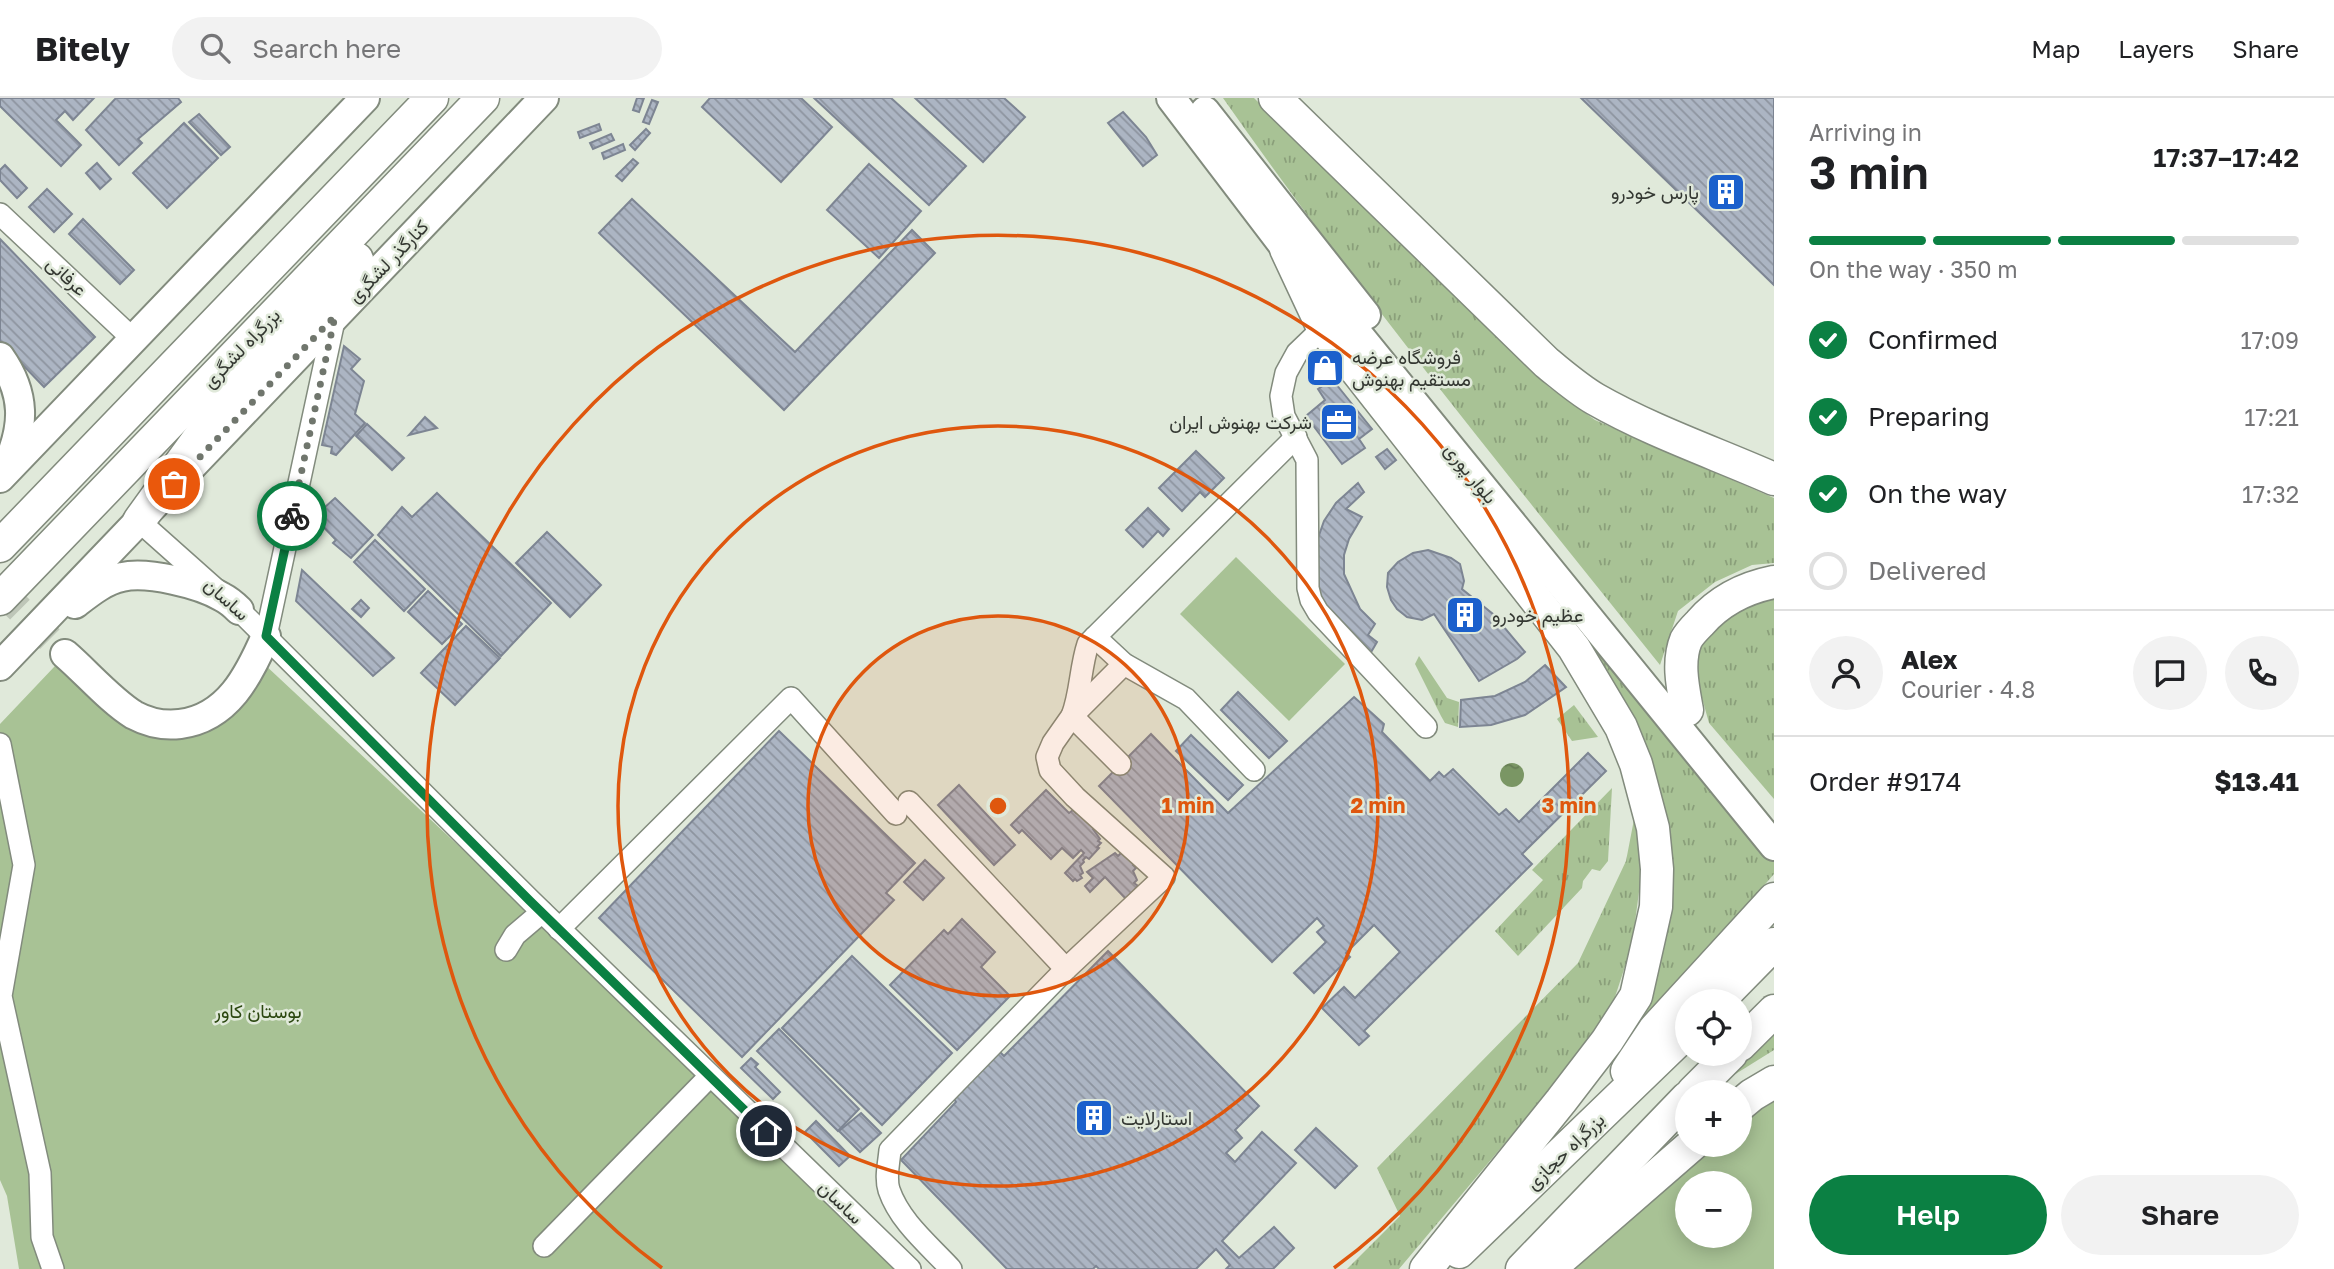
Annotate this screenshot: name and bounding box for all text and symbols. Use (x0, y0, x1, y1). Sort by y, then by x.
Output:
search box (172, 17, 662, 80)
text: Bitely (35, 29, 130, 68)
icon: search (196, 29, 234, 67)
text: Search here (252, 33, 401, 64)
text: Map (2031, 34, 2080, 63)
text: Layers (2118, 34, 2194, 63)
text: Share (2232, 34, 2299, 63)
text: Arriving in (1809, 118, 1922, 146)
text: 17:37–17:42 (2153, 142, 2299, 173)
text: 3 min (1809, 144, 1929, 199)
building icon: پارس خودرو (1705, 171, 1747, 213)
place label: پارس خودرو (1611, 180, 1699, 206)
street label: کنارگذر لشگری (342, 214, 434, 308)
street label: عرفانی (41, 251, 93, 301)
text: On the way · 350 m (1809, 255, 2018, 283)
street label: بزرگراه لشگری (197, 303, 285, 393)
icon: check (1809, 321, 1847, 359)
text: Confirmed (1868, 324, 1998, 355)
text: 17:09 (2241, 326, 2299, 354)
place label: فروشگاه عرضه مستقیم بهنوش (1352, 345, 1471, 392)
shop icon: فروشگاه عرضه مستقیم بهنوش (1304, 347, 1346, 389)
icon: check (1809, 398, 1847, 436)
office icon: شرکت بهنوش ایران (1318, 401, 1360, 443)
text: Preparing (1868, 401, 1990, 432)
text: 17:21 (2244, 403, 2299, 431)
place label: شرکت بهنوش ایران (1169, 410, 1312, 434)
street label: بلوار پوری (1438, 438, 1503, 509)
pin (144, 454, 204, 514)
icon: bag (155, 465, 193, 503)
icon: check (1809, 475, 1847, 513)
text: On the way (1868, 478, 2007, 509)
text: 17:32 (2242, 480, 2299, 508)
courier (257, 481, 327, 551)
icon: bike (273, 497, 311, 535)
text: Delivered (1868, 555, 1987, 586)
street label: ساسان (200, 572, 255, 625)
building icon: عظیم خودرو (1444, 594, 1486, 636)
place label: عظیم خودرو (1492, 603, 1583, 628)
button: person (1809, 636, 1883, 710)
button: chat (2133, 636, 2207, 710)
button: phone (2225, 636, 2299, 710)
text: Alex (1901, 644, 1958, 675)
text: Courier · 4.8 (1901, 675, 2035, 703)
text: Order #9174 (1809, 766, 1962, 797)
text: $13.41 (2214, 766, 2299, 797)
text: 1 min (1162, 792, 1214, 818)
text: 2 min (1351, 792, 1405, 818)
text: 3 min (1542, 792, 1596, 818)
centre of rings (986, 794, 1010, 818)
map controls (1675, 989, 1752, 1248)
button: locate (1675, 989, 1752, 1066)
park label: بوستان کاور (213, 999, 302, 1023)
button: + (1675, 1080, 1752, 1157)
building icon: استارلایت (1073, 1097, 1115, 1139)
pin (736, 1101, 796, 1161)
place label: استارلایت (1121, 1106, 1192, 1130)
street label: بزرگراه حجازی (1521, 1107, 1609, 1195)
icon: home (747, 1112, 785, 1150)
button: − (1675, 1171, 1752, 1248)
street label: ساسان (814, 1175, 868, 1228)
button: Help (1809, 1175, 2047, 1255)
button: Share (2061, 1175, 2299, 1255)

